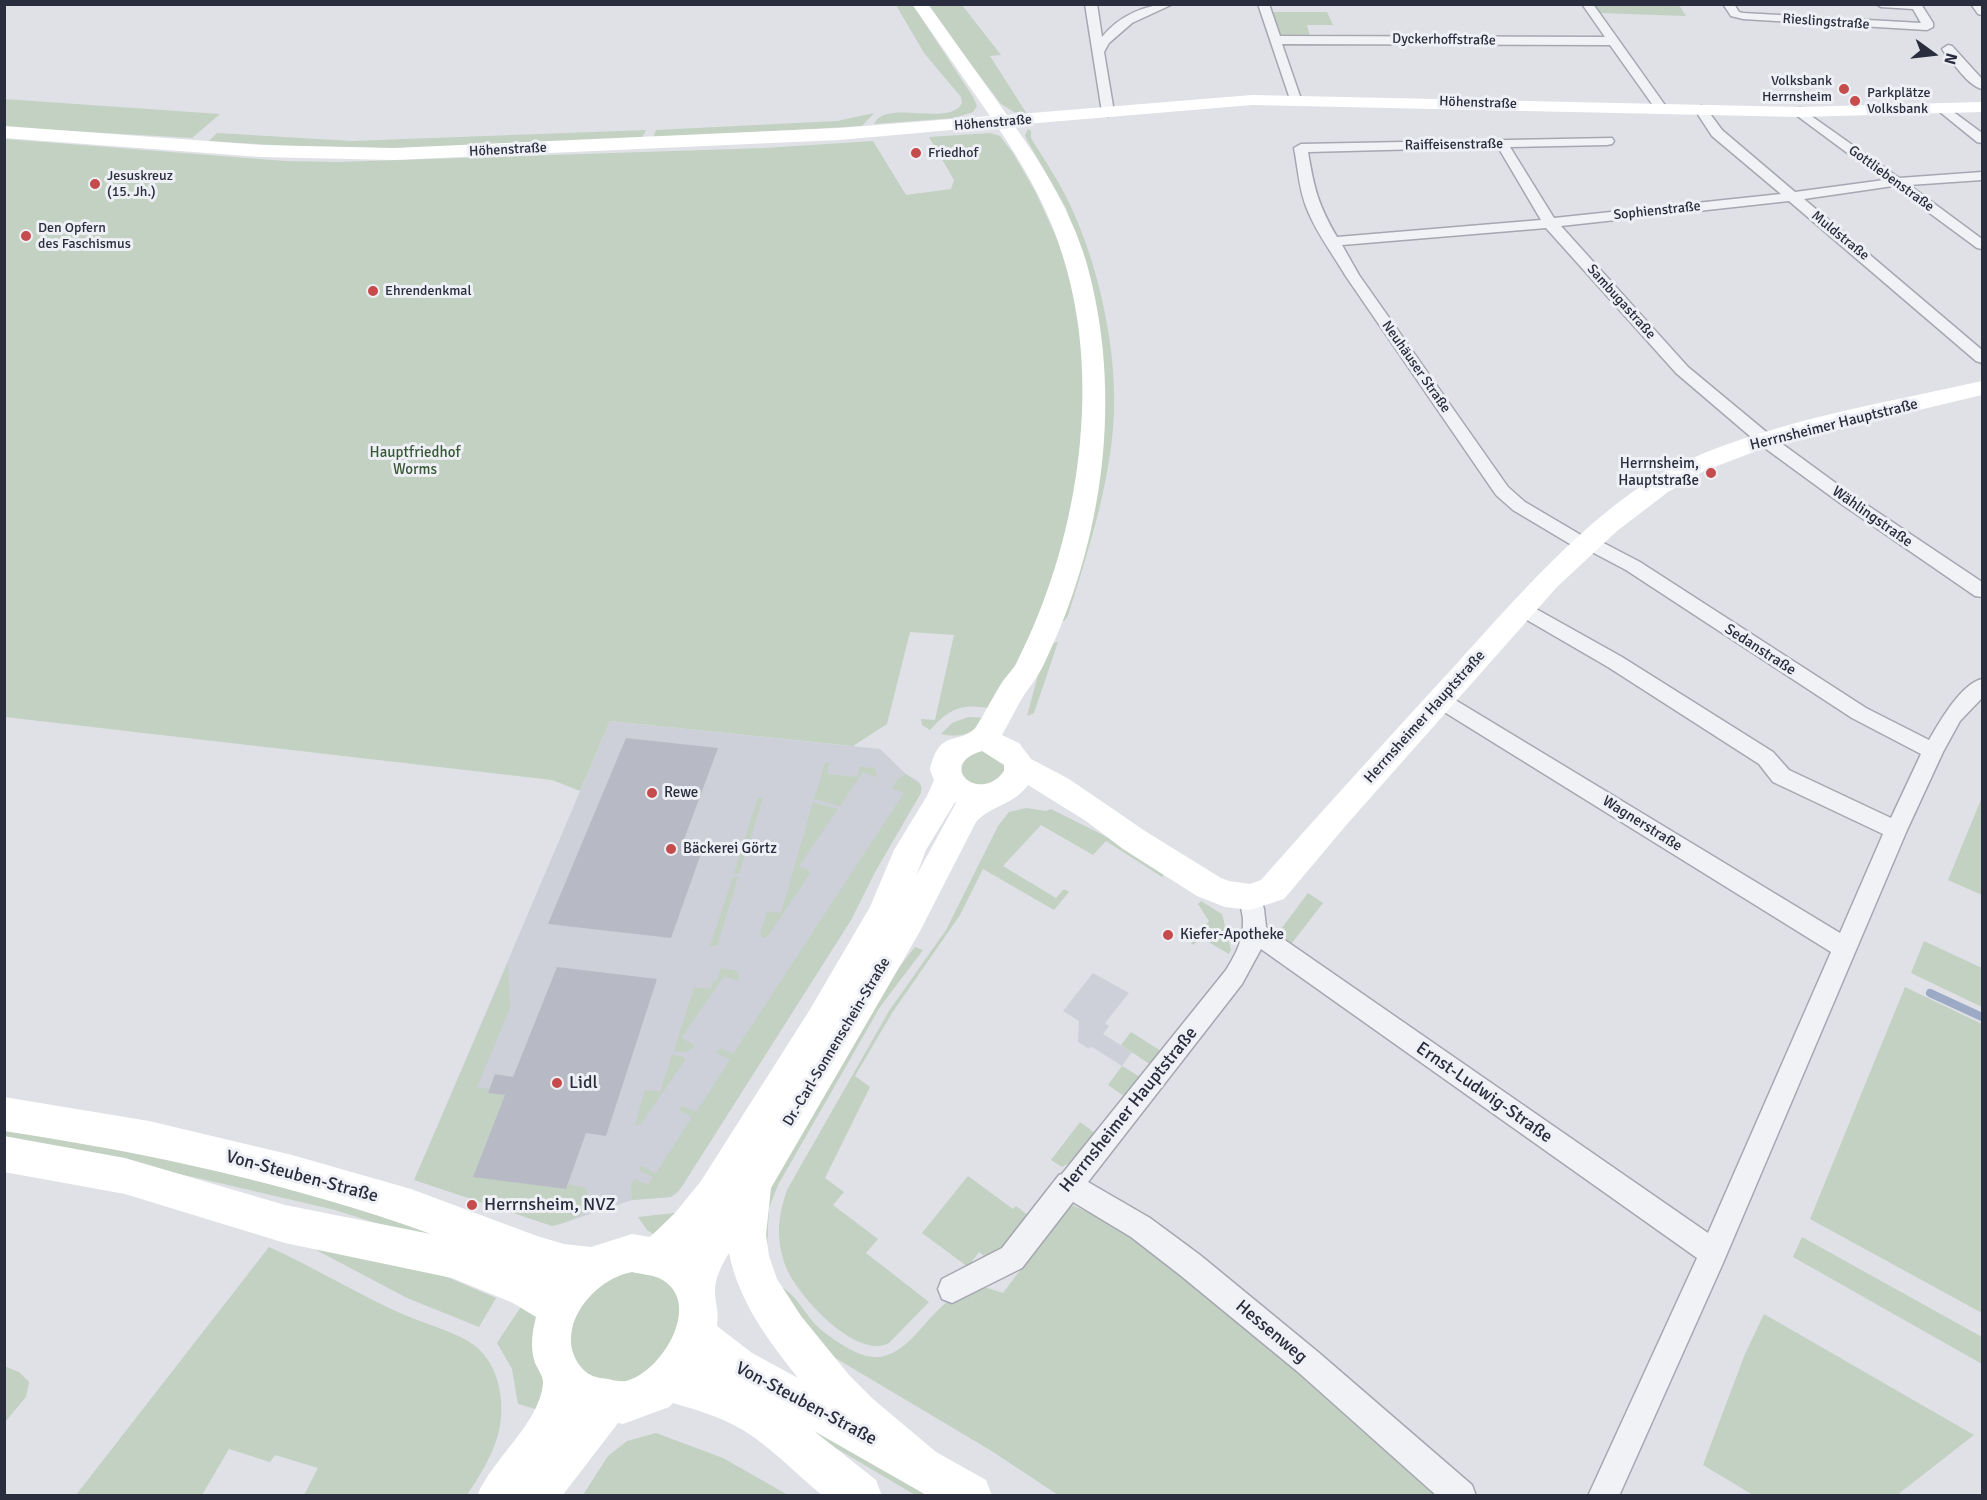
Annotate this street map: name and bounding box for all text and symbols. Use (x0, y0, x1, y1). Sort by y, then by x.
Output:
street label: Rieslingstraße (1782, 11, 1870, 33)
north arrow (1903, 24, 1963, 84)
street label: Dyckerhoffstraße (1392, 31, 1496, 49)
text: N (1939, 51, 1961, 67)
place label: Volksbank Herrnsheim (1762, 73, 1832, 106)
marker: Volksbank Herrnsheim (1837, 82, 1851, 96)
place label: Parkplätze Volksbank (1867, 85, 1931, 118)
street label: Höhenstraße (1439, 93, 1517, 113)
marker: Parkplätze Volksbank (1848, 94, 1862, 108)
street label: Höhenstraße (953, 111, 1033, 135)
street label: Raiffeisenstraße (1405, 136, 1503, 154)
street label: Höhenstraße (469, 140, 547, 160)
street label: Gottliebenstraße (1845, 142, 1937, 216)
place label: Friedhof (928, 145, 978, 161)
marker: Friedhof (909, 146, 923, 160)
place label: Jesuskreuz (15. Jh.) (107, 168, 173, 200)
marker: Jesuskreuz (15. Jh.) (88, 177, 102, 191)
street label: Sophienstraße (1613, 198, 1701, 224)
street label: Muldstraße (1808, 208, 1872, 264)
place label: Den Opfern des Faschismus (38, 220, 131, 252)
marker: Den Opfern des Faschismus (19, 229, 33, 243)
street label: Sambugastraße (1583, 261, 1659, 343)
place label: Ehrendenkmal (385, 283, 472, 299)
marker: Ehrendenkmal (366, 284, 380, 298)
street label: Neuhäuser Straße (1378, 318, 1454, 416)
street label: Herrnsheimer Hauptstraße (1748, 395, 1920, 455)
park label: Hauptfriedhof Worms (370, 444, 460, 479)
place label: Herrnsheim, Hauptstraße (1618, 455, 1699, 490)
marker: Herrnsheim, Hauptstraße (1704, 466, 1718, 480)
street label: Wählingstraße (1828, 483, 1916, 551)
street label: Sedanstraße (1721, 620, 1799, 680)
street label: Herrnsheimer Hauptstraße (1361, 647, 1489, 787)
place label: Rewe (664, 784, 698, 802)
marker: Rewe (645, 786, 659, 800)
street label: Wagnerstraße (1599, 792, 1685, 856)
place label: Bäckerei Görtz (683, 840, 777, 858)
marker: Bäckerei Görtz (664, 842, 678, 856)
place label: Kiefer-Apotheke (1180, 926, 1284, 944)
marker: Kiefer-Apotheke (1161, 928, 1175, 942)
street label: Dr.-Carl-Sonnenschein-Straße (779, 954, 895, 1130)
street label: Herrnsheimer Hauptstraße (1056, 1023, 1202, 1197)
street label: Ernst-Ludwig-Straße (1412, 1038, 1556, 1148)
place label: Lidl (569, 1072, 598, 1094)
marker: Lidl (550, 1076, 564, 1090)
street label: Von-Steuben-Straße (224, 1146, 380, 1208)
place label: Herrnsheim, NVZ (484, 1194, 616, 1216)
marker: Herrnsheim, NVZ (465, 1198, 479, 1212)
street label: Hessenweg (1231, 1296, 1311, 1368)
street label: Von-Steuben-Straße (732, 1358, 880, 1450)

